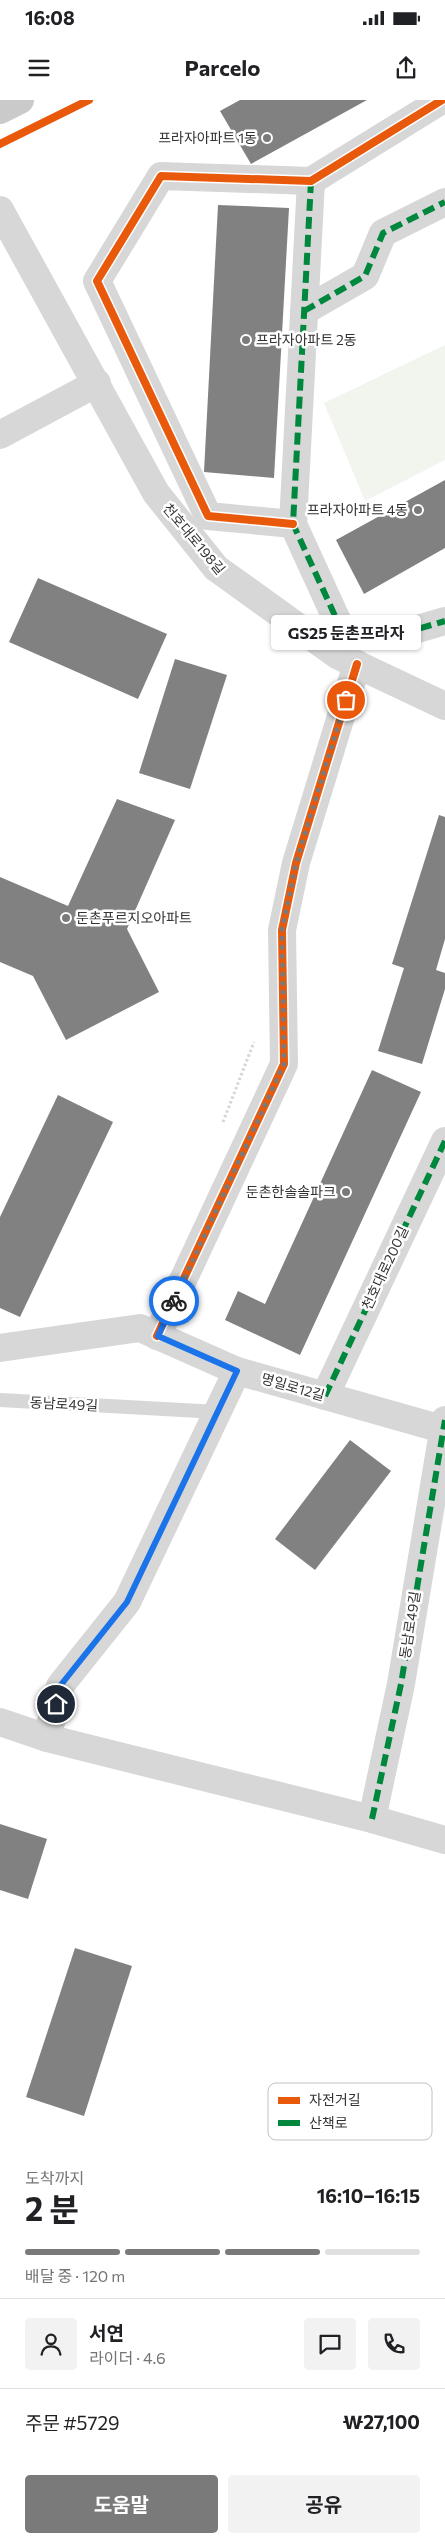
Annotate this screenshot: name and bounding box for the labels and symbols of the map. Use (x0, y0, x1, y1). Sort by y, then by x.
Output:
place label: 프라자아파트 1동 (158, 129, 257, 146)
marker: 프라자아파트 1동 (261, 132, 273, 144)
place label: 프라자아파트 2동 (256, 331, 357, 348)
marker: 프라자아파트 2동 (240, 334, 252, 346)
street label: 천호대로198길 (160, 500, 229, 578)
place label: 프라자아파트 4동 (307, 501, 408, 518)
marker: 프라자아파트 4동 (412, 504, 424, 516)
callout: GS25 둔촌프라자 (271, 615, 421, 650)
pin (325, 679, 367, 721)
place label: 둔촌푸르지오아파트 (76, 909, 192, 926)
marker: 둔촌푸르지오아파트 (60, 912, 72, 924)
place label: 둔촌한솔솔파크 (246, 1183, 336, 1200)
marker: 둔촌한솔솔파크 (340, 1186, 352, 1198)
street label: 천호대로200길 (358, 1223, 411, 1312)
courier (149, 1276, 199, 1326)
street label: 명일로12길 (259, 1369, 327, 1404)
street label: 동남로49길 (29, 1393, 99, 1414)
street label: 동남로49길 (396, 1590, 423, 1660)
pin (35, 1683, 77, 1725)
legend (268, 2083, 432, 2140)
text: 자전거길 (309, 2091, 361, 2108)
text: 산책로 (309, 2114, 348, 2131)

